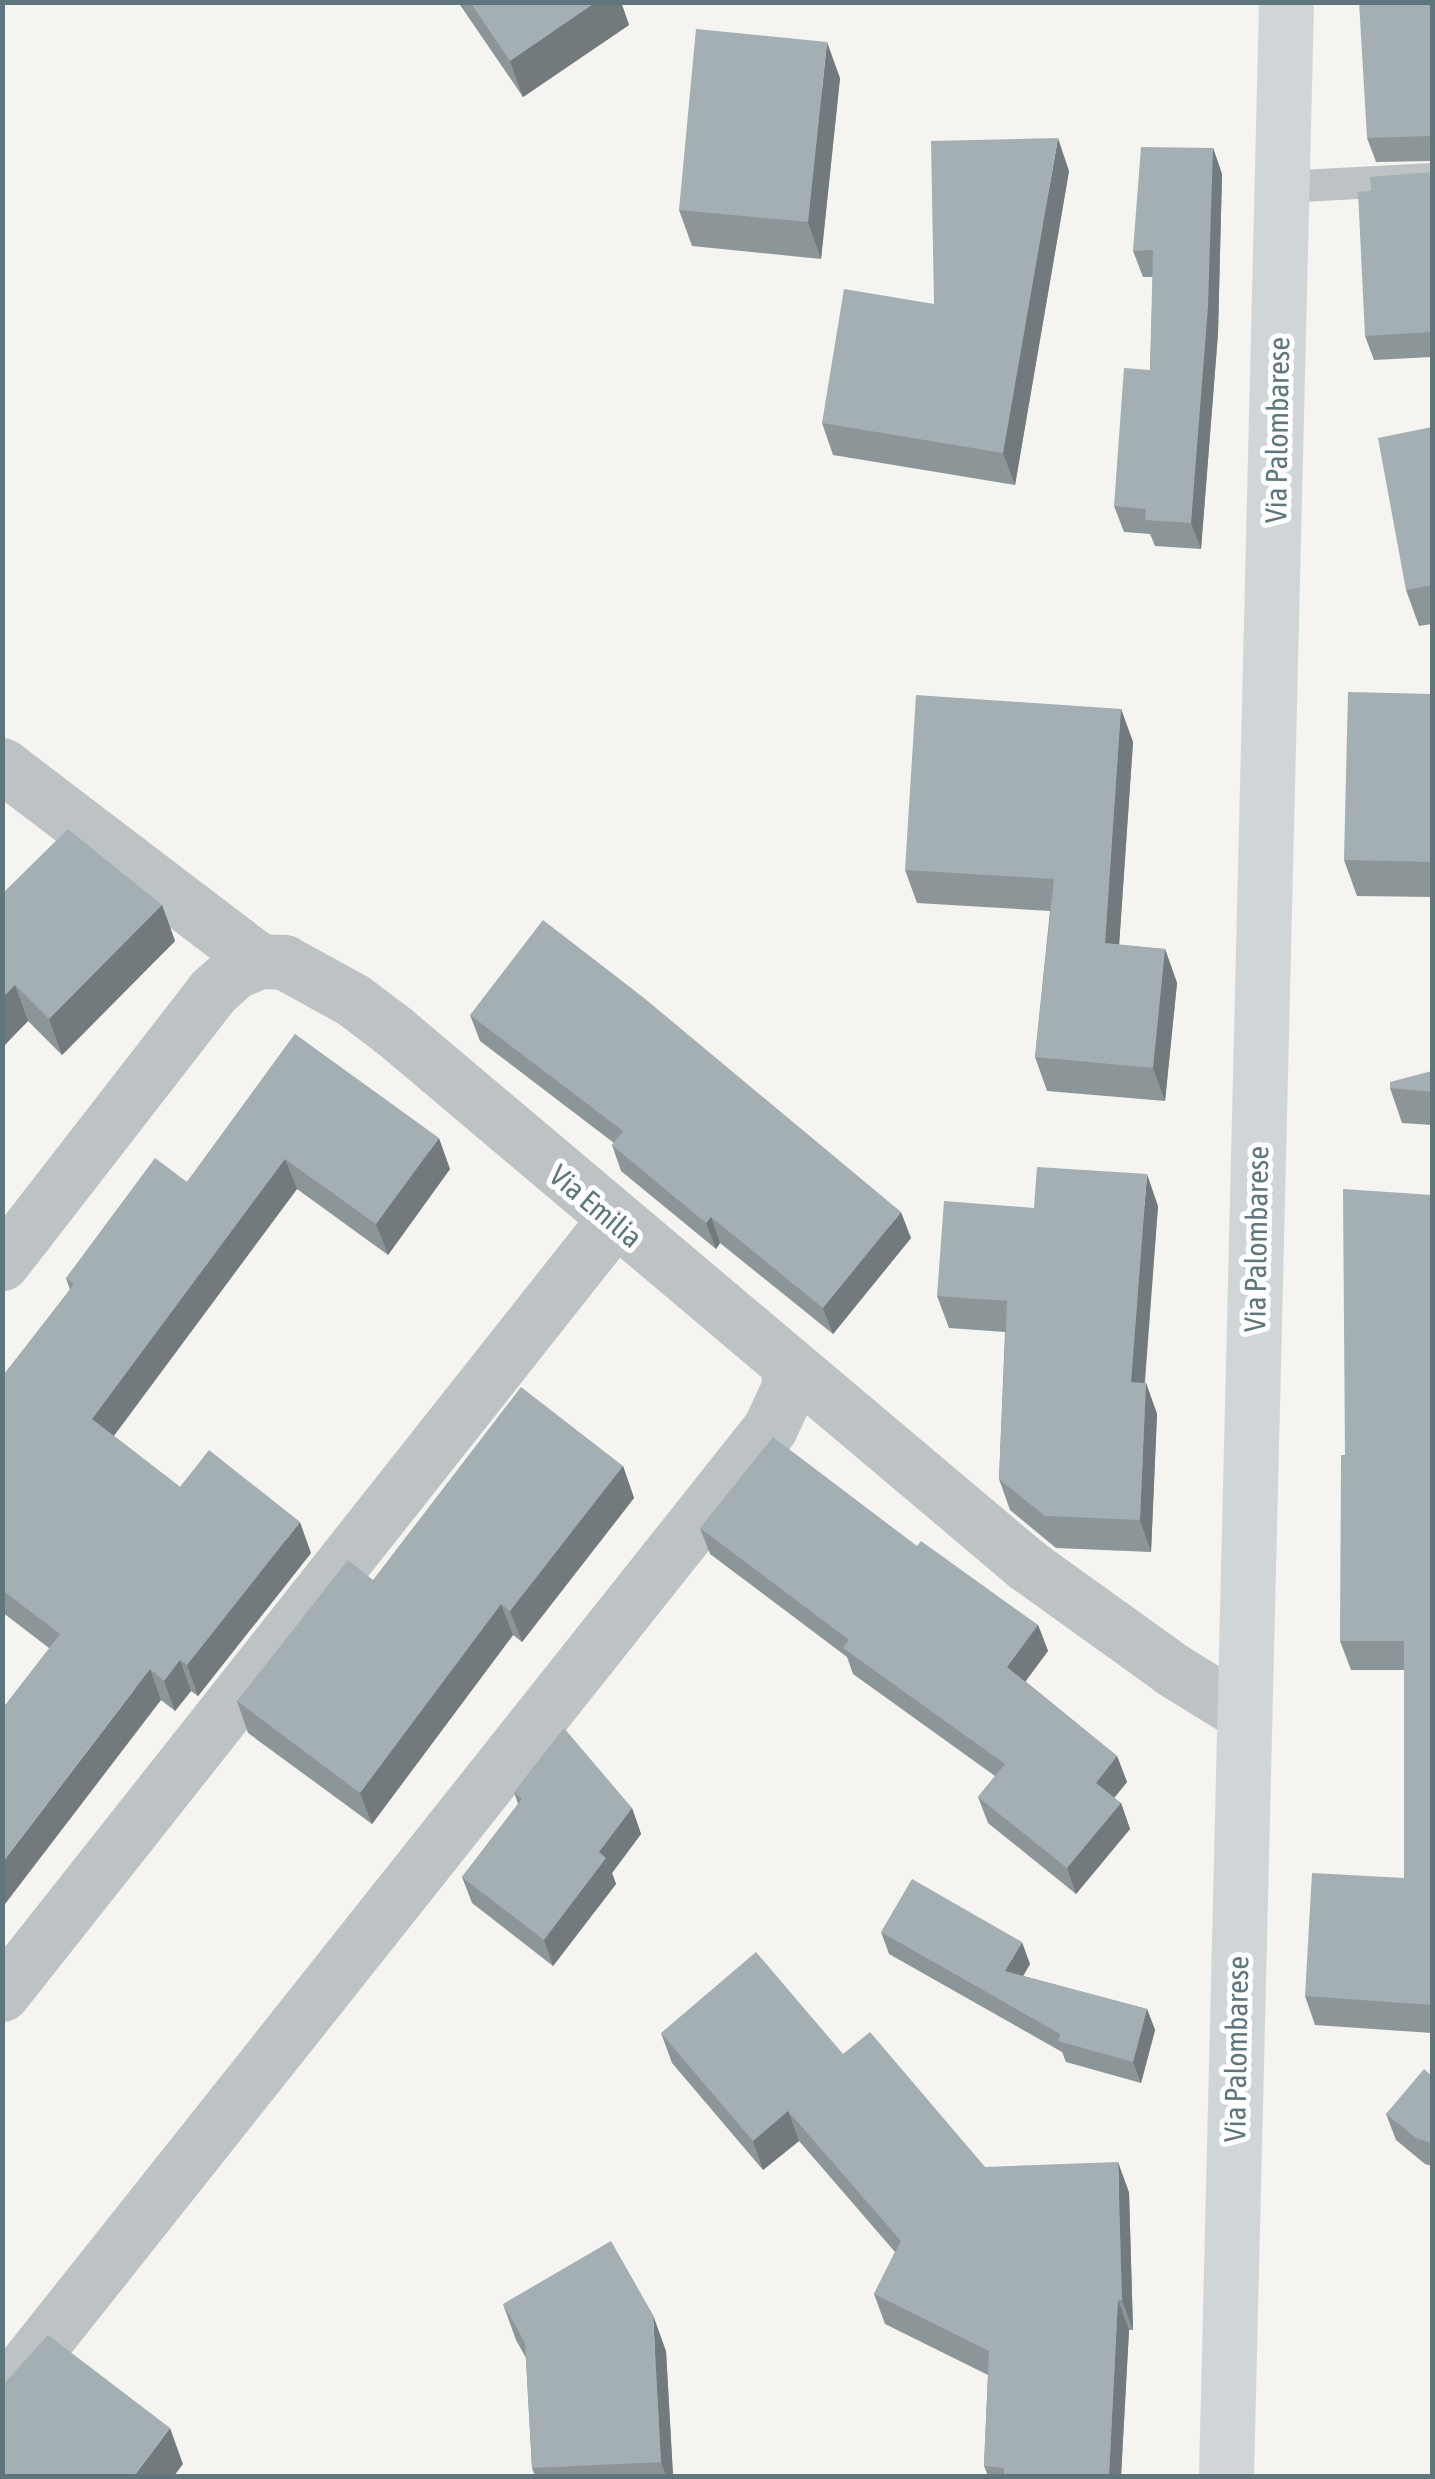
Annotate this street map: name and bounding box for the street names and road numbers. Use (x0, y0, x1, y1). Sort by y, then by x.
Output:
street label: Via Palombarese (1257, 337, 1297, 523)
street label: Via Palombarese (1236, 1146, 1276, 1332)
street label: Via Emilia (542, 1157, 650, 1255)
street label: Via Palombarese (1216, 1956, 1256, 2142)

